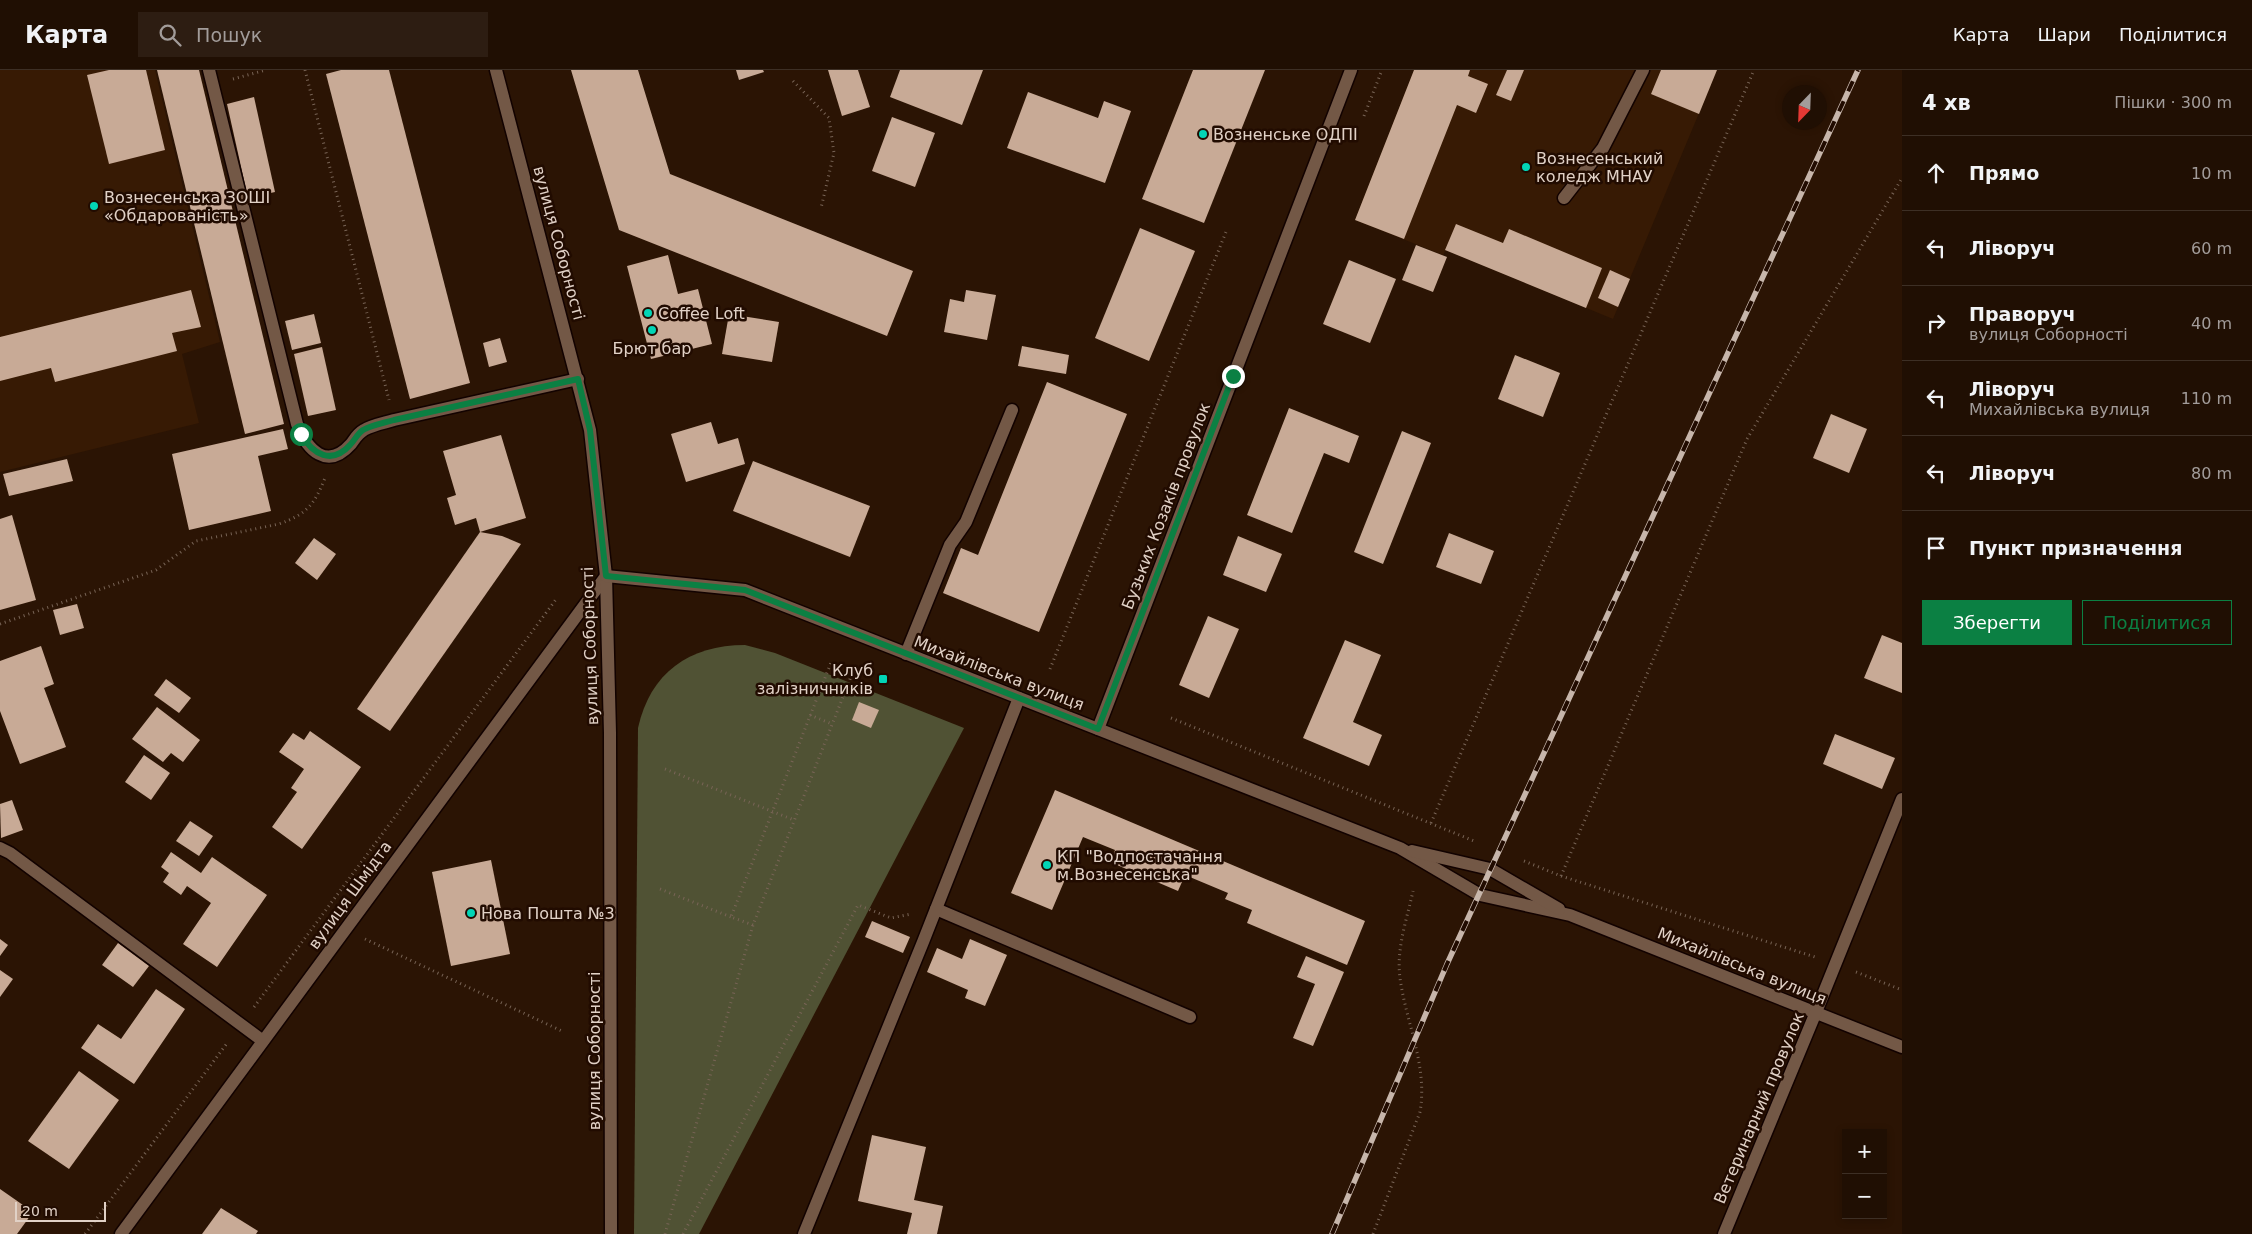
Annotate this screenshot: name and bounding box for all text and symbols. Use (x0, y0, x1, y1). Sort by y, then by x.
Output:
search box (138, 12, 488, 57)
text: Карта (25, 21, 108, 49)
icon: search (156, 21, 184, 49)
text: Пошук (196, 24, 262, 46)
text: Карта (1953, 24, 2009, 45)
text: Шари (2037, 24, 2091, 45)
text: Поділитися (2119, 24, 2227, 45)
north arrow (1782, 85, 1827, 130)
text: 4 хв (1922, 91, 1971, 115)
text: Пішки · 300 m (2114, 93, 2232, 112)
place label: Возненське ОДПІ (1213, 125, 1358, 144)
marker: Возненське ОДПІ (1197, 128, 1209, 140)
place label: Вознесенський коледж МНАУ (1536, 149, 1663, 186)
icon: ahead (1922, 159, 1950, 187)
marker: Вознесенський коледж МНАУ (1520, 161, 1532, 173)
text: Прямо (1969, 162, 2039, 184)
street label: вулиця Соборності (529, 164, 589, 322)
text: 10 m (2191, 164, 2232, 183)
place label: Вознесенська ЗОШІ «Обдарованість» (104, 188, 270, 225)
marker: Вознесенська ЗОШІ «Обдарованість» (88, 200, 100, 212)
icon: left (1922, 234, 1950, 262)
text: Ліворуч (1969, 237, 2055, 259)
text: 60 m (2191, 239, 2232, 258)
text: Праворуч (1969, 303, 2075, 325)
place label: Coffee Loft (658, 304, 745, 323)
marker: Coffee Loft (642, 307, 654, 319)
icon: right (1922, 309, 1950, 337)
text: 40 m (2191, 314, 2232, 333)
marker: Брют бар (646, 324, 658, 336)
text: вулиця Соборності (1969, 325, 2128, 344)
place label: Брют бар (613, 339, 691, 358)
route end (1222, 365, 1245, 388)
text: Ліворуч (1969, 378, 2055, 400)
icon: left (1922, 384, 1950, 412)
text: 110 m (2181, 389, 2232, 408)
street label: Бузьких Козаків провулок (1118, 400, 1214, 612)
text: Михайлівська вулиця (1969, 400, 2150, 419)
route start (290, 423, 313, 446)
icon: left (1922, 459, 1950, 487)
text: Ліворуч (1969, 462, 2055, 484)
text: 80 m (2191, 464, 2232, 483)
icon: arrive (1922, 534, 1950, 562)
text: Пункт призначення (1969, 537, 2182, 559)
street label: вулиця Соборності (578, 566, 602, 726)
button: Зберегти (1922, 600, 2072, 645)
button: Поділитися (2082, 600, 2232, 645)
street label: Михайлівська вулиця (911, 632, 1087, 714)
place label: Клуб залізничників (757, 661, 873, 698)
marker: Клуб залізничників (877, 673, 889, 685)
street label: вулиця Шмідта (304, 837, 396, 953)
place label: КП "Водпостачання м.Вознесенська" (1057, 847, 1223, 884)
marker: КП "Водпостачання м.Вознесенська" (1041, 859, 1053, 871)
place label: Нова Пошта №3 (481, 904, 615, 923)
marker: Нова Пошта №3 (465, 907, 477, 919)
street label: Михайлівська вулиця (1655, 923, 1829, 1009)
street label: вулиця Соборності (585, 972, 604, 1130)
street label: Ветеринарний провулок (1710, 1009, 1808, 1207)
map controls (1842, 1129, 1887, 1219)
button: + (1842, 1129, 1887, 1174)
button: − (1842, 1174, 1887, 1219)
scale bar (15, 1199, 106, 1222)
text: 20 m (22, 1203, 58, 1219)

